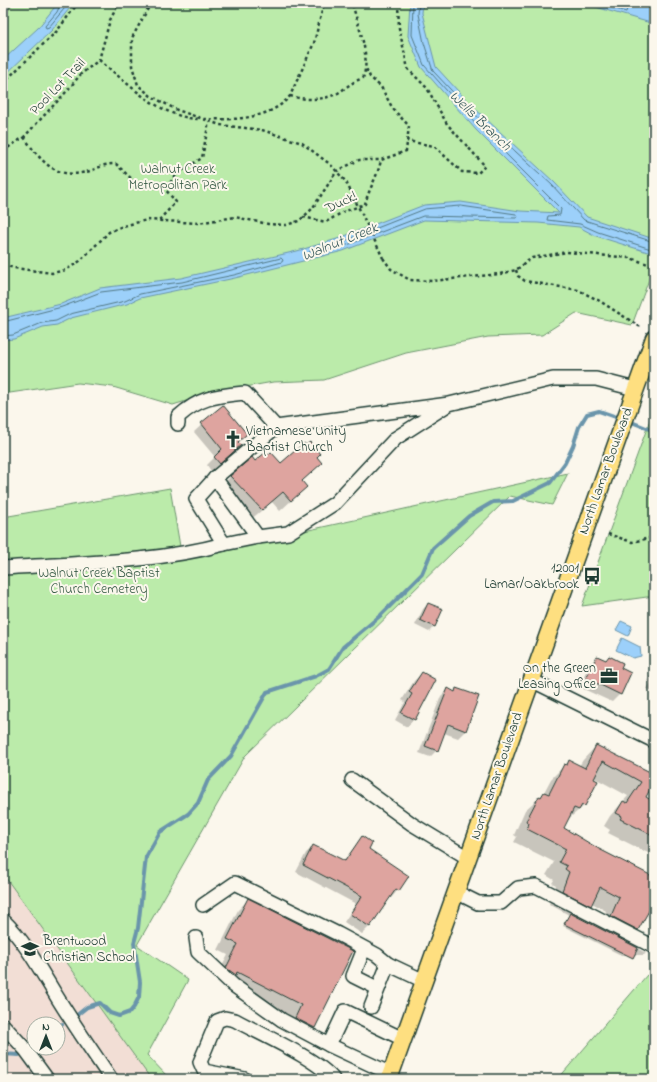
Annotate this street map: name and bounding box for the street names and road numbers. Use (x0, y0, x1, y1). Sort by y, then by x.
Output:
street label: Pool Lot Trail (25, 54, 91, 120)
street label: Duck! (321, 187, 360, 220)
street label: North Lamar Boulevard (573, 405, 639, 537)
street label: North Lamar Boulevard (465, 709, 529, 842)

